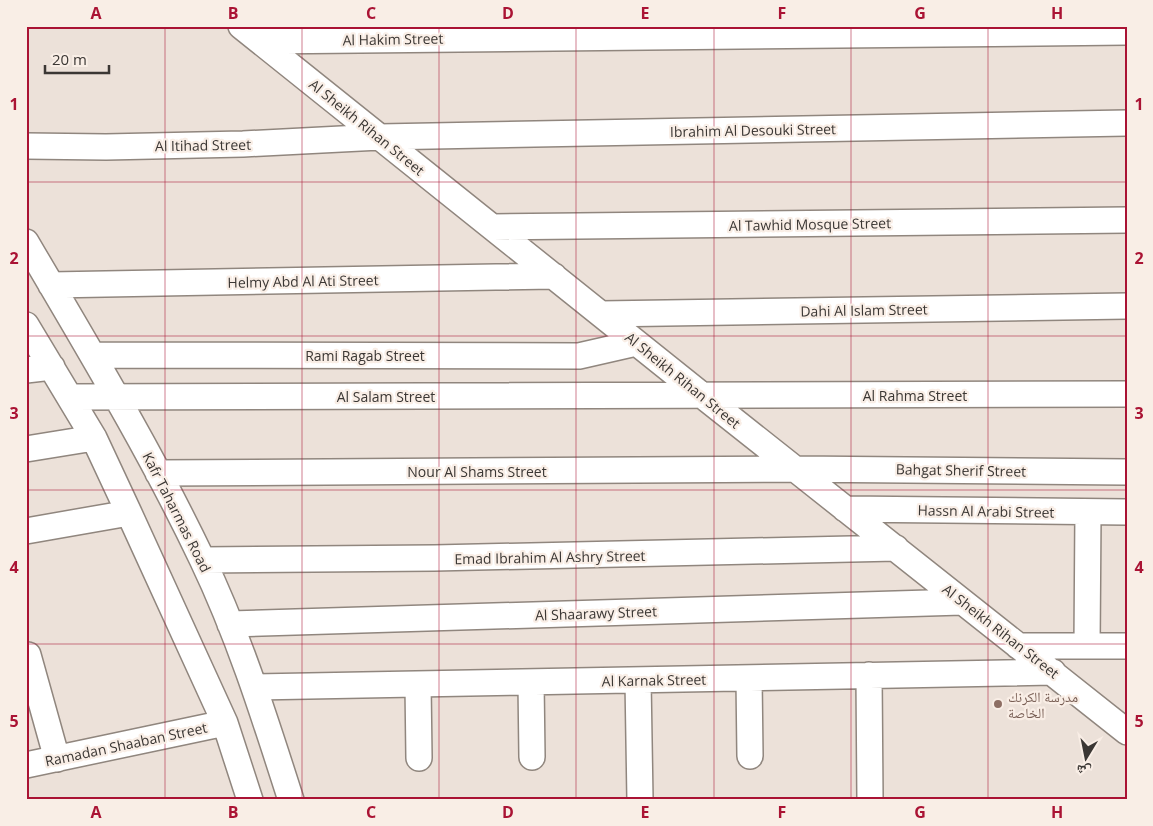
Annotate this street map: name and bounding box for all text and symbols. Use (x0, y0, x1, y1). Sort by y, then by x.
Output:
text: A (90, 2, 102, 24)
text: B (228, 2, 238, 24)
text: C (366, 2, 376, 24)
text: D (502, 2, 514, 24)
text: E (641, 2, 650, 24)
text: F (778, 2, 786, 24)
text: G (914, 2, 926, 24)
text: H (1051, 2, 1063, 24)
street label: Al Hakim Street (342, 29, 444, 49)
scale bar (45, 42, 109, 74)
text: 20 m (52, 49, 87, 69)
street label: Al Sheikh Rihan Street (305, 75, 429, 179)
text: 1 (9, 93, 19, 115)
text: 1 (1134, 93, 1144, 115)
street label: Ibrahim Al Desouki Street (670, 119, 836, 141)
street label: Al Itihad Street (155, 135, 251, 155)
street label: Al Tawhid Mosque Street (729, 213, 891, 235)
text: 2 (9, 247, 19, 269)
text: 2 (1134, 247, 1144, 269)
street label: Helmy Abd Al Ati Street (227, 270, 379, 292)
street label: Dahi Al Islam Street (800, 299, 928, 321)
street label: Al Sheikh Rihan Street (621, 328, 745, 432)
street label: Rami Ragab Street (305, 346, 425, 365)
street label: Al Rahma Street (863, 386, 967, 405)
street label: Al Salam Street (337, 387, 435, 406)
text: 3 (9, 402, 19, 424)
text: 3 (1134, 402, 1144, 424)
street label: Kafr Taharmas Road (138, 449, 216, 575)
street label: Bahgat Sherif Street (896, 459, 1026, 481)
street label: Nour Al Shams Street (407, 462, 547, 481)
street label: Hassn Al Arabi Street (917, 500, 1055, 522)
street label: Emad Ibrahim Al Ashry Street (454, 546, 646, 568)
text: 4 (9, 556, 19, 578)
text: 4 (1134, 556, 1144, 578)
street label: Al Sheikh Rihan Street (939, 579, 1063, 683)
street label: Al Shaarawy Street (535, 601, 657, 625)
street label: Al Karnak Street (602, 670, 706, 690)
place label: مدرسة الكرنك الخاصة (1008, 687, 1078, 722)
marker: مدرسة الكرنك الخاصة (992, 698, 1004, 710)
text: 5 (9, 710, 19, 732)
text: 5 (1134, 710, 1144, 732)
street label: Ramadan Shaaban Street (43, 718, 209, 770)
north arrow (1060, 734, 1110, 784)
text: ش (1075, 761, 1093, 782)
text: A (90, 801, 102, 823)
text: B (228, 801, 238, 823)
text: C (366, 801, 376, 823)
text: D (502, 801, 514, 823)
text: E (641, 801, 650, 823)
text: F (778, 801, 786, 823)
text: G (914, 801, 926, 823)
text: H (1051, 801, 1063, 823)

